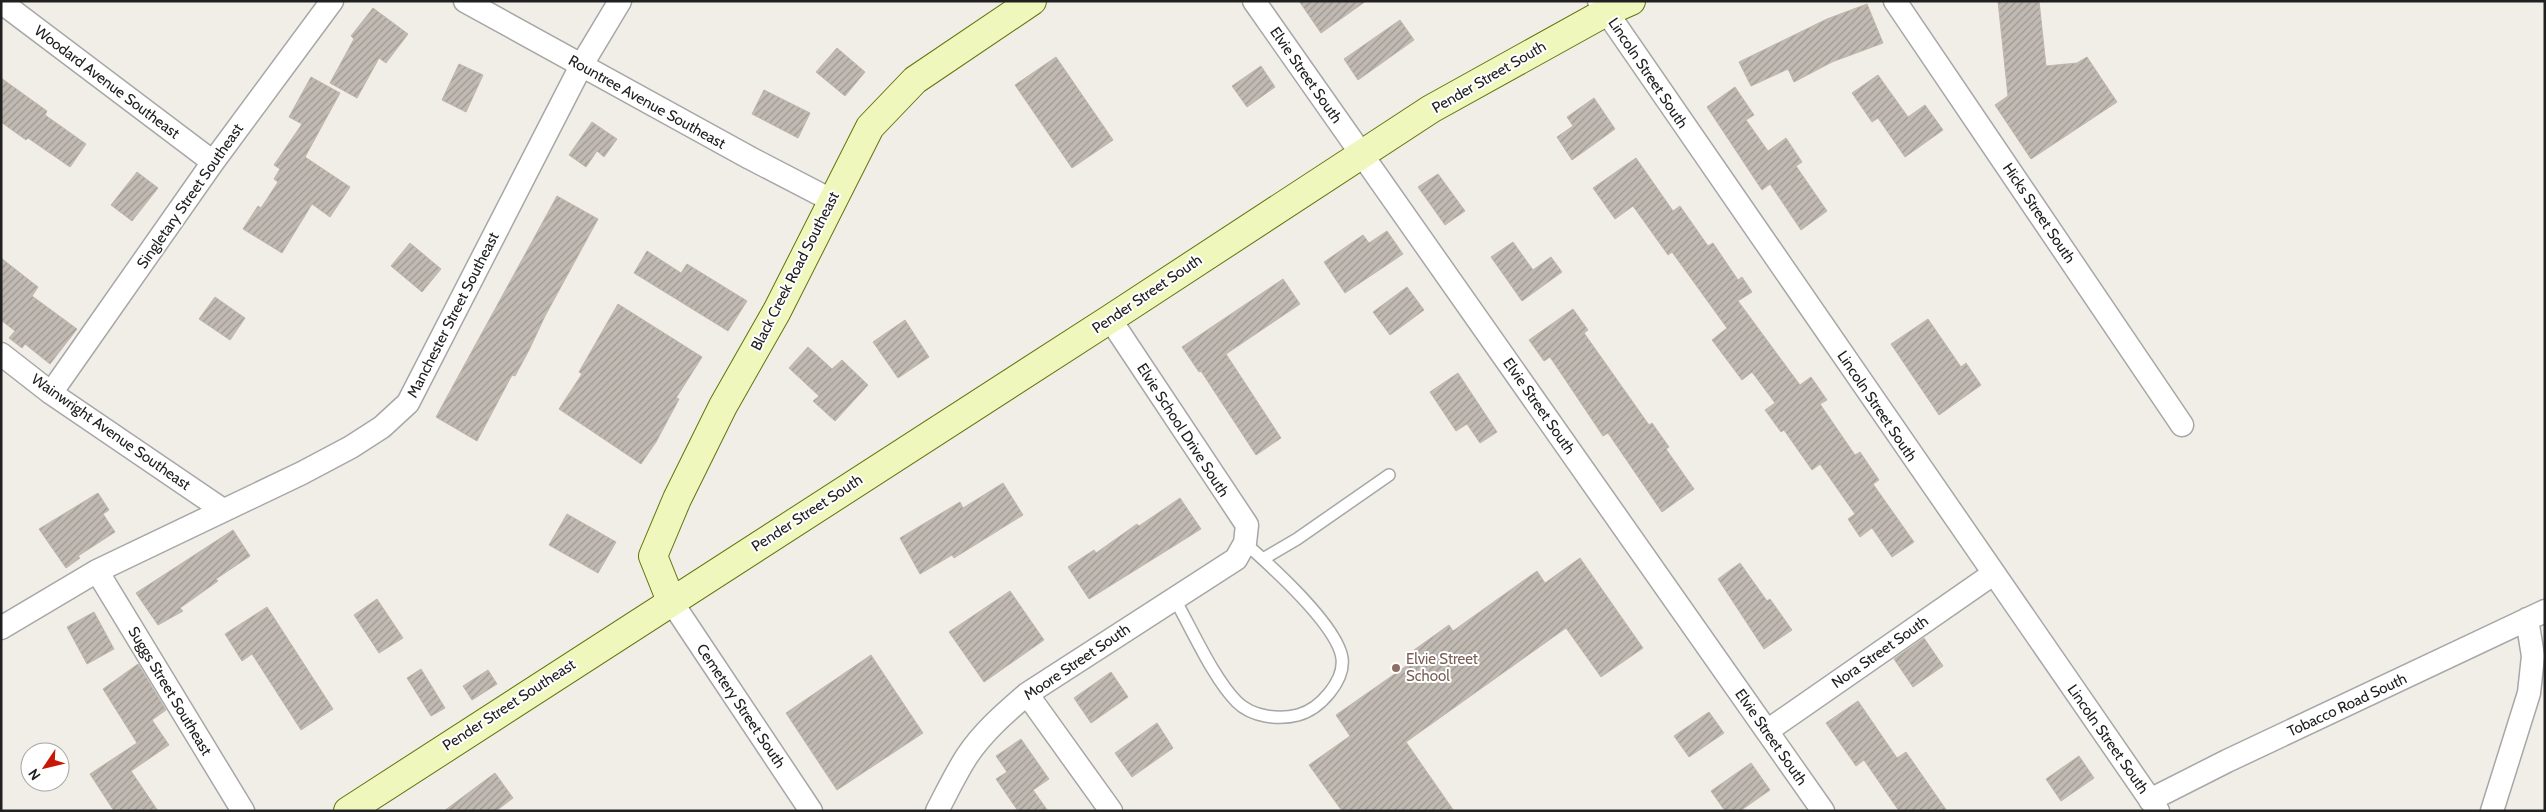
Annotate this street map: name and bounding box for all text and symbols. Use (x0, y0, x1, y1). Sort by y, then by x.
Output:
street label: Lincoln Street South (1604, 14, 1692, 132)
street label: Woodard Avenue Southeast (31, 22, 183, 142)
street label: Elvie Street South (1266, 23, 1346, 127)
street label: Pender Street South (1429, 37, 1549, 117)
street label: Rountree Avenue Southeast (565, 51, 729, 153)
street label: Singletary Street Southeast (133, 120, 247, 272)
street label: Hicks Street South (1999, 160, 2079, 266)
street label: Black Creek Road Southeast (747, 189, 843, 353)
street label: Manchester Street Southeast (403, 229, 503, 401)
street label: Pender Street South (1089, 251, 1205, 337)
street label: Lincoln Street South (1833, 347, 1921, 465)
street label: Elvie Street South (1499, 354, 1579, 458)
street label: Elvie School Drive South (1133, 360, 1233, 500)
street label: Wainwright Avenue Southeast (28, 370, 194, 494)
street label: Pender Street South (748, 470, 866, 556)
street label: Nora Street South (1828, 612, 1932, 692)
street label: Moore Street South (1021, 620, 1133, 704)
street label: Suggs Street Southeast (124, 623, 216, 759)
street label: Cemetery Street South (693, 640, 789, 772)
place label: Elvie Street School (1406, 650, 1478, 685)
street label: Pender Street Southeast (439, 655, 579, 755)
marker: Elvie Street School (1390, 662, 1402, 674)
street label: Tobacco Road South (2284, 669, 2410, 741)
street label: Lincoln Street South (2064, 681, 2152, 797)
street label: Elvie Street South (1731, 685, 1811, 789)
north arrow (20, 742, 70, 792)
text: N (24, 765, 45, 784)

